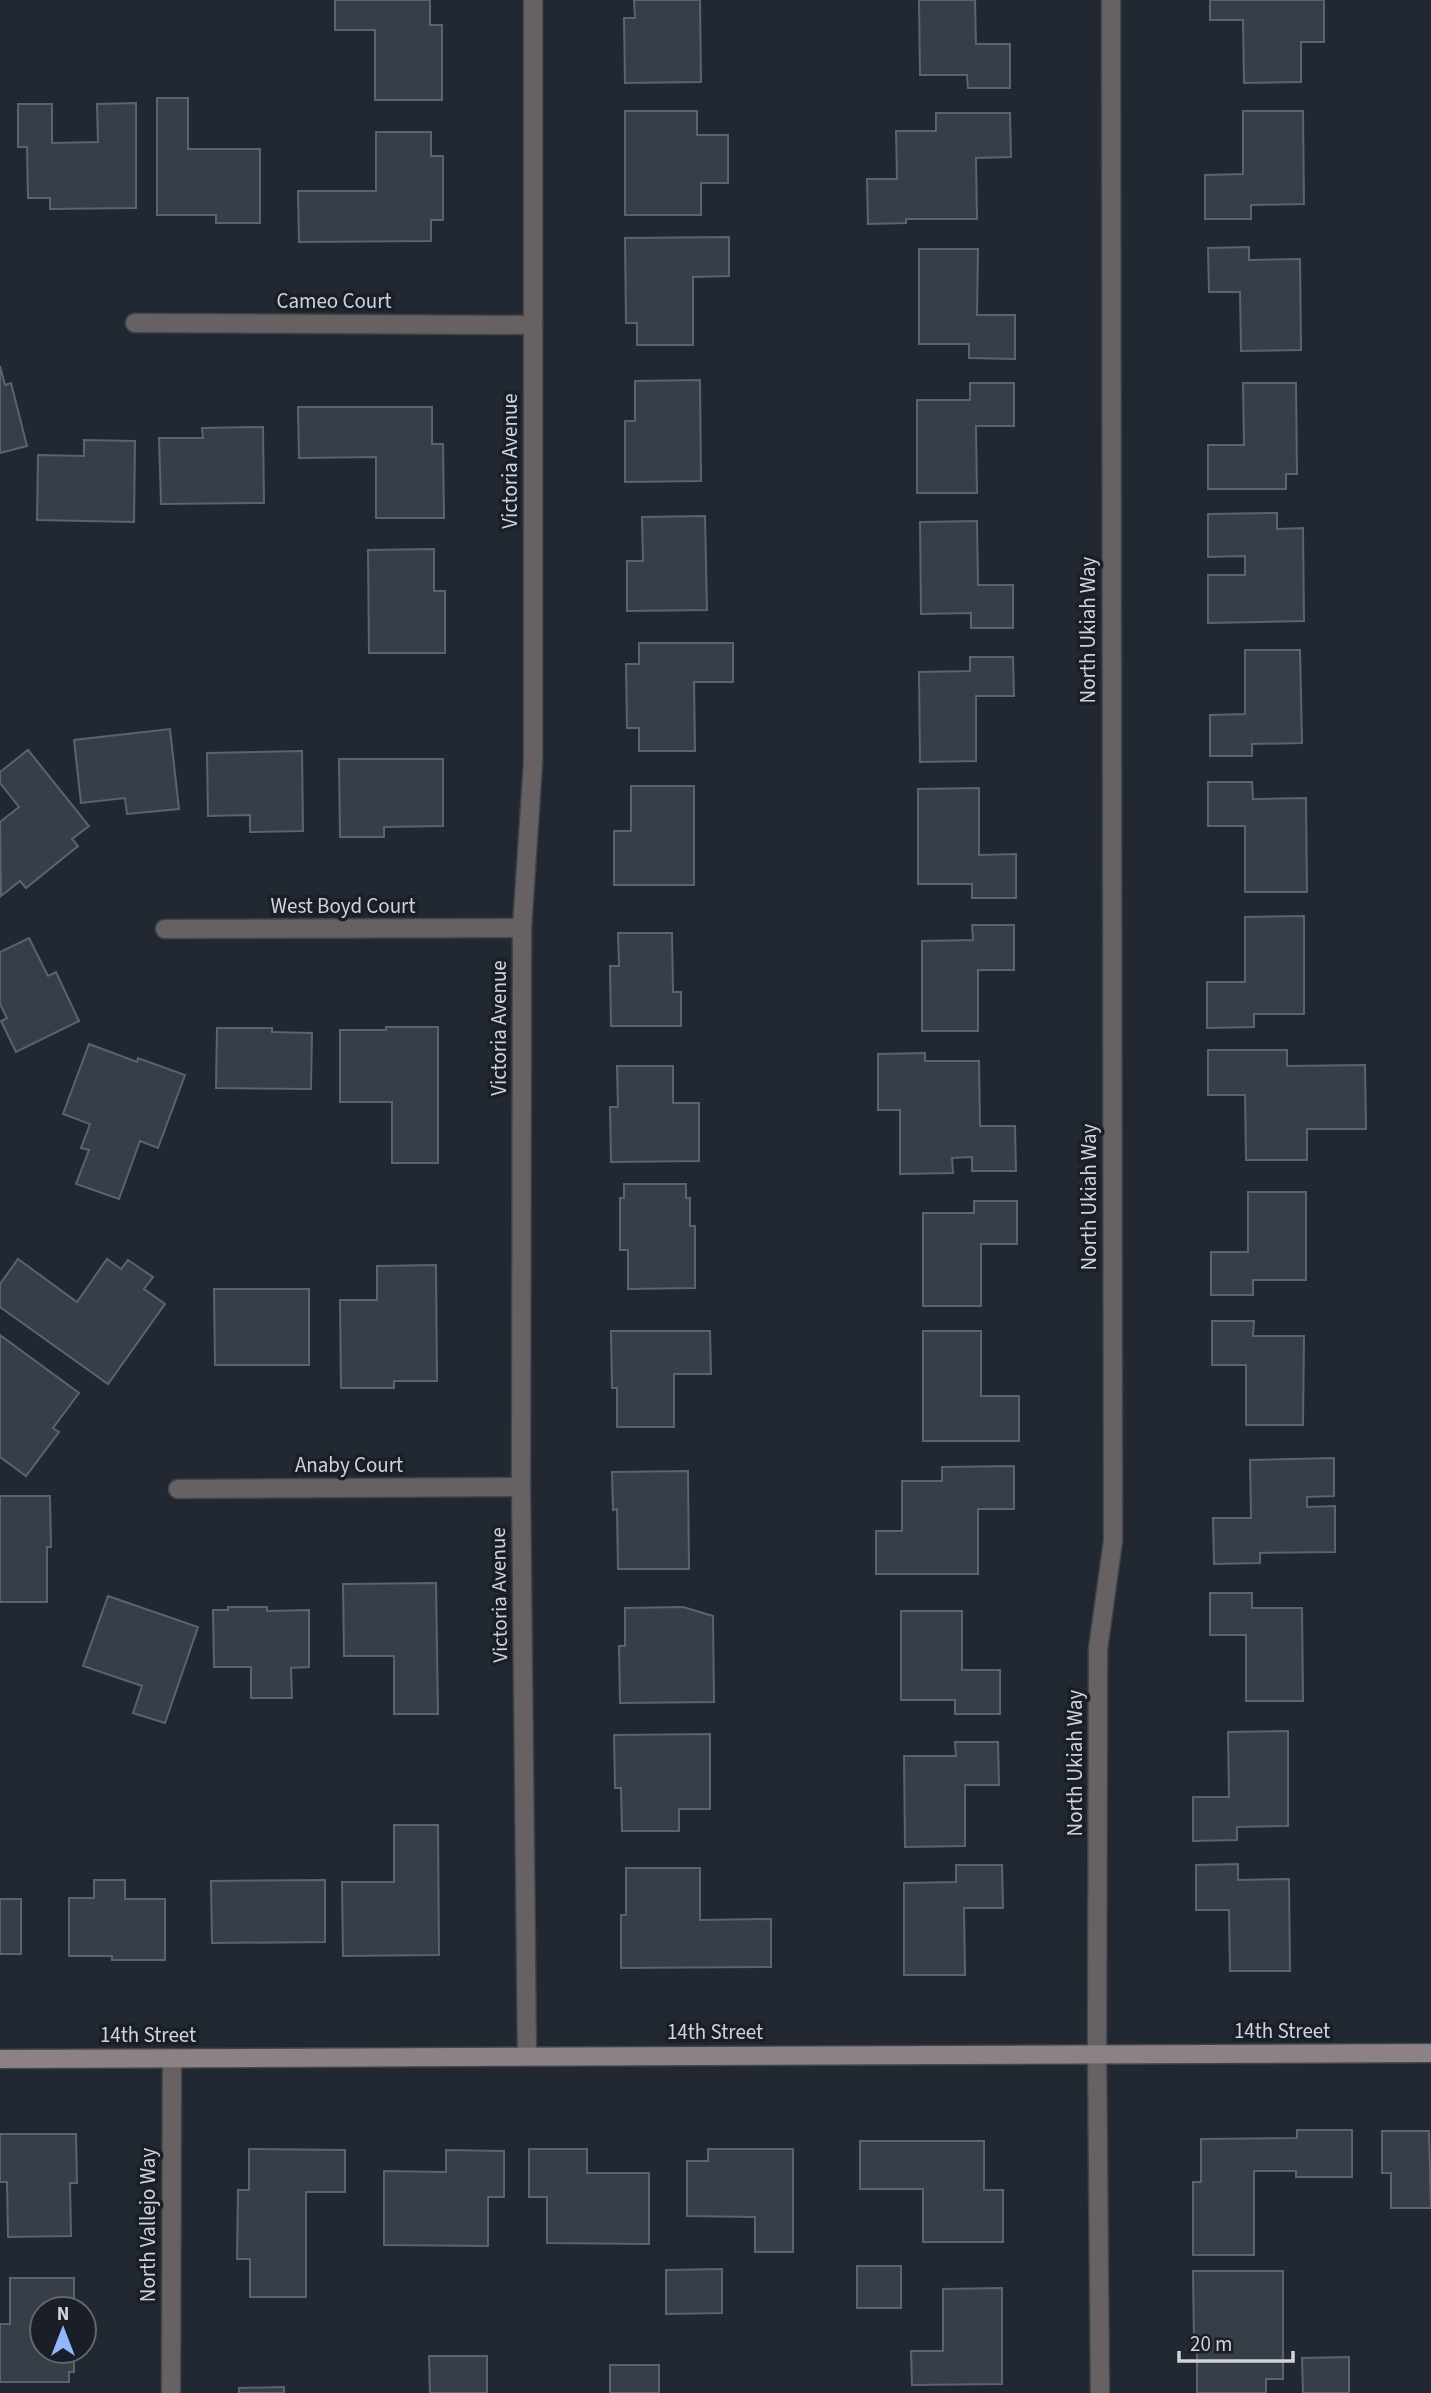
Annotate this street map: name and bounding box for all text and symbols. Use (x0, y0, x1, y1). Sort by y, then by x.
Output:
street label: Cameo Court (276, 286, 392, 316)
street label: Victoria Avenue (495, 393, 525, 529)
street label: North Ukiah Way (1073, 556, 1103, 703)
street label: West Boyd Court (270, 891, 416, 921)
street label: Victoria Avenue (484, 960, 514, 1096)
street label: North Ukiah Way (1074, 1123, 1104, 1270)
street label: Anaby Court (295, 1450, 403, 1480)
street label: Victoria Avenue (483, 1527, 515, 1663)
street label: North Ukiah Way (1060, 1689, 1090, 1836)
street label: 14th Street (1234, 2016, 1330, 2046)
street label: 14th Street (667, 2017, 763, 2047)
street label: 14th Street (100, 2020, 196, 2050)
street label: North Vallejo Way (133, 2148, 163, 2302)
north arrow (28, 2295, 98, 2365)
text: N (57, 2301, 69, 2328)
scale bar (1179, 2320, 1293, 2364)
text: 20 m (1190, 2329, 1232, 2359)

